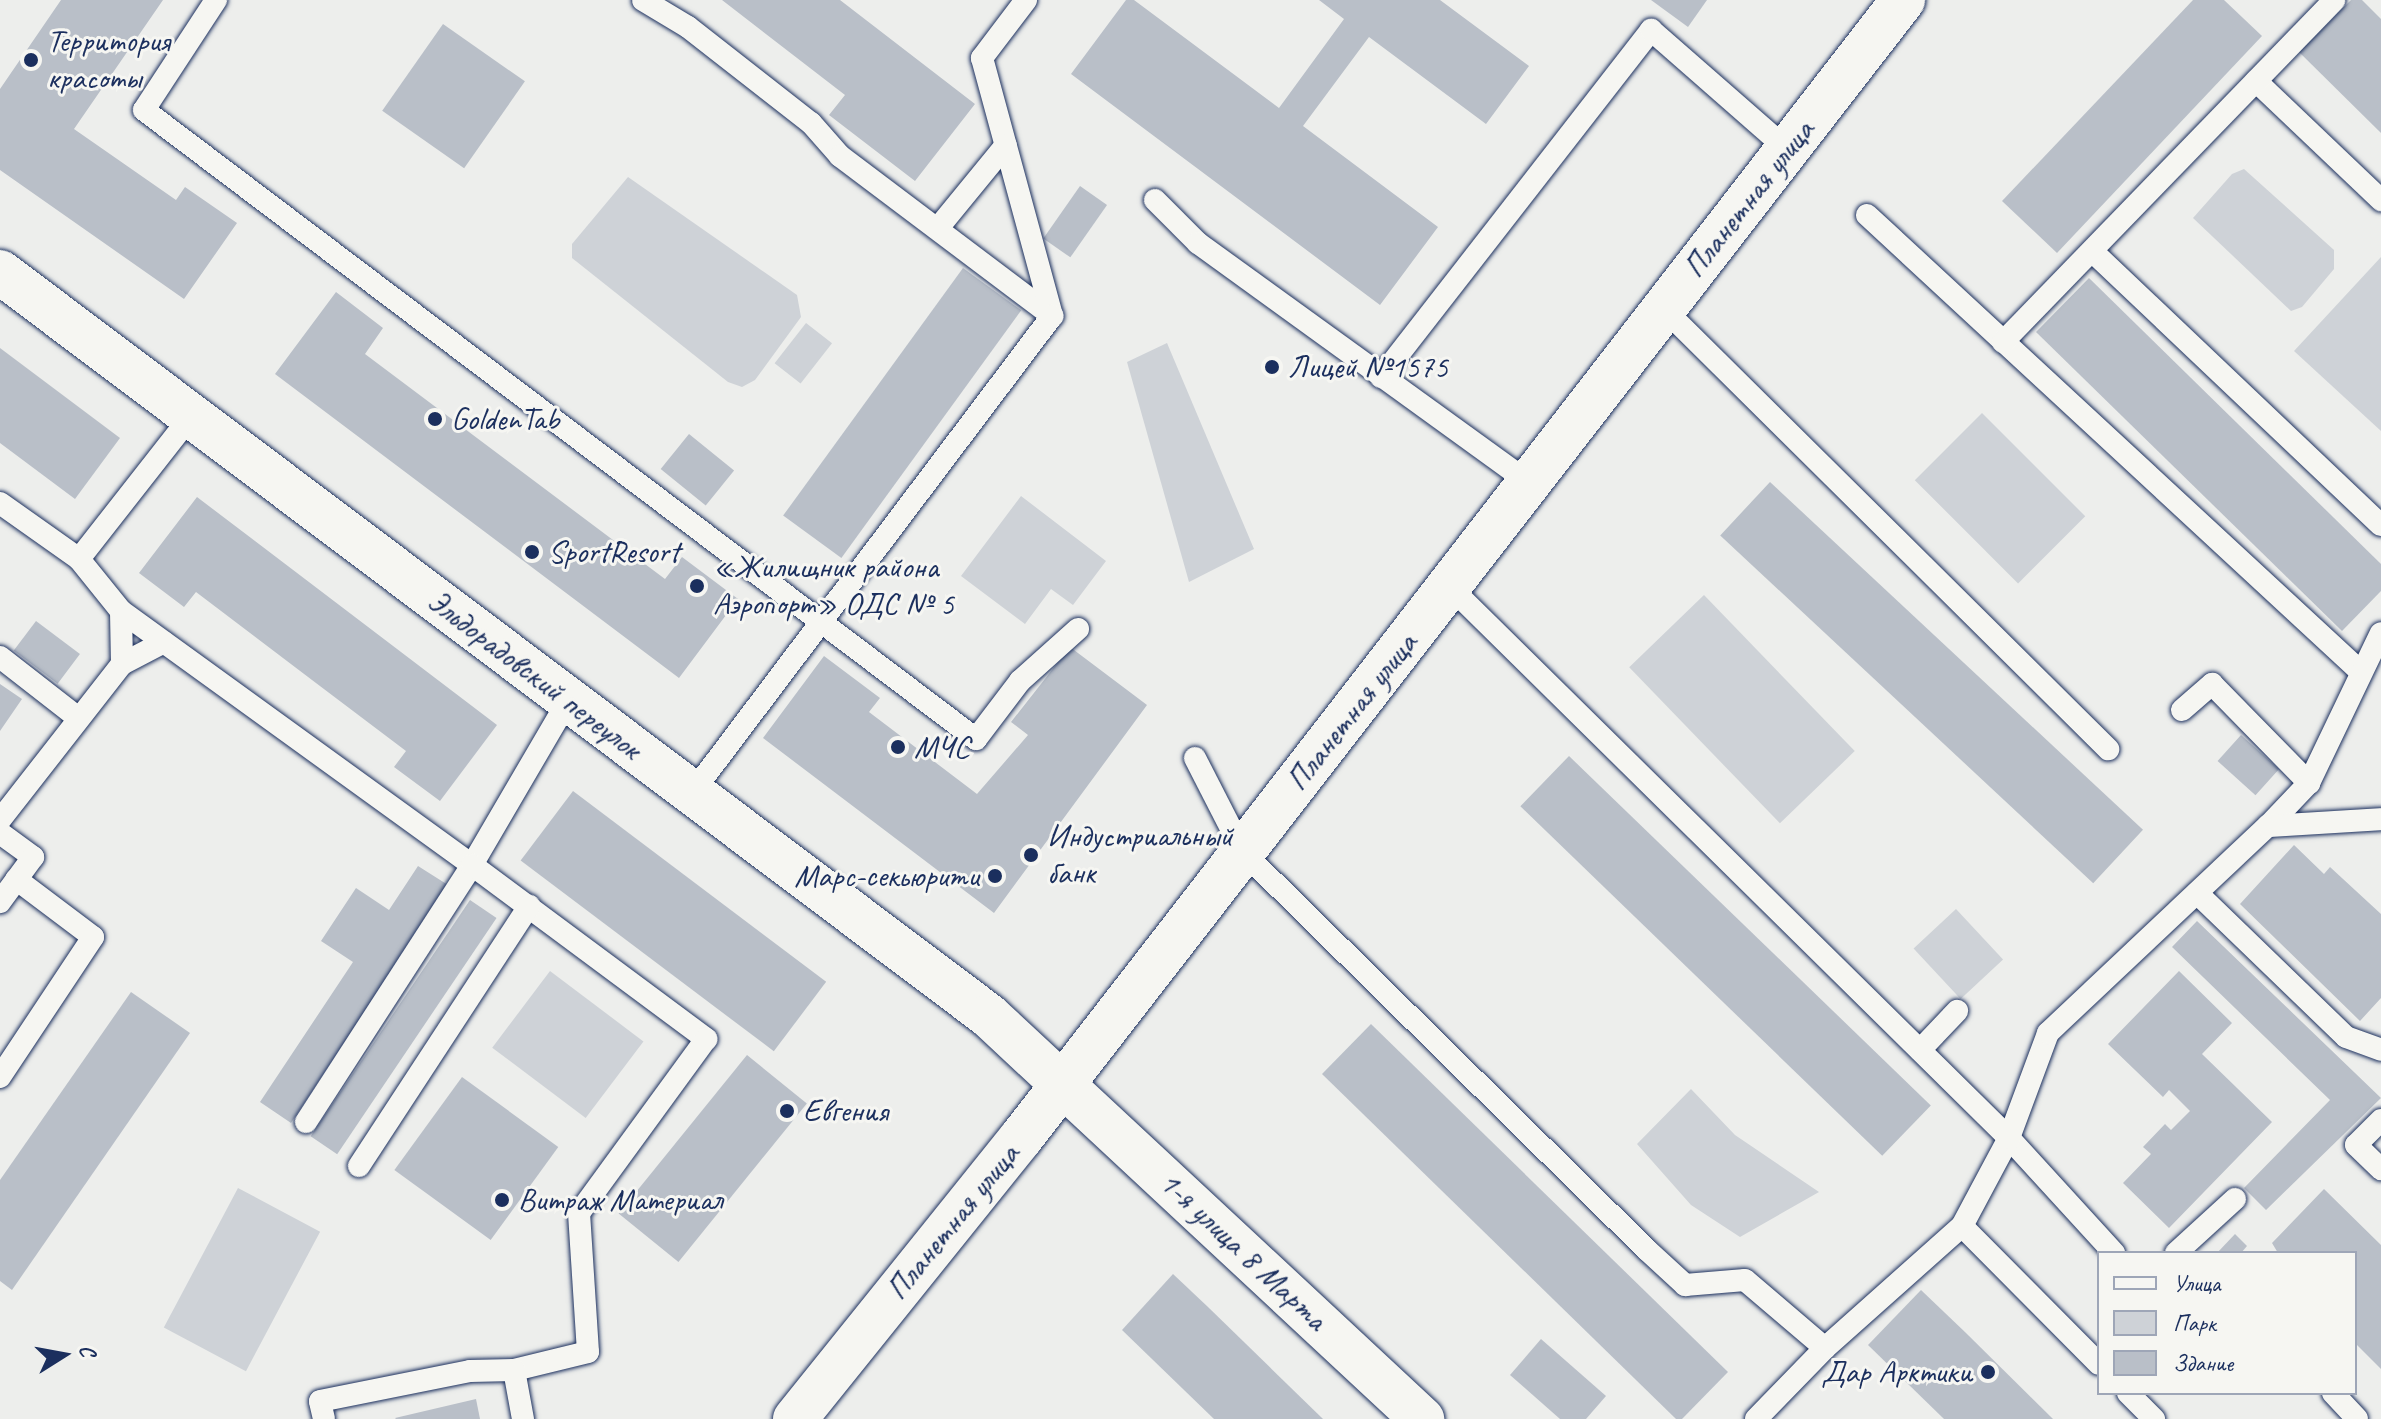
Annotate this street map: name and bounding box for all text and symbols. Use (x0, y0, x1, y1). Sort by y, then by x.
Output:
place label: Территория красоты (47, 23, 170, 98)
marker: Территория красоты (22, 51, 40, 69)
street label: Планетная улица (1674, 111, 1824, 287)
place label: Лицей №1575 (1288, 348, 1448, 386)
marker: Лицей №1575 (1263, 358, 1281, 376)
place label: GoldenTab (451, 400, 559, 438)
marker: GoldenTab (426, 410, 444, 428)
place label: SportResort (548, 533, 680, 571)
marker: SportResort (523, 543, 541, 561)
place label: «Жилищник района Аэропорт» ОДС № 5 (713, 549, 954, 624)
marker: «Жилищник района Аэропорт» ОДС № 5 (688, 577, 706, 595)
street label: Эльдорадовский переулок (419, 582, 649, 768)
street label: Планетная улица (1277, 624, 1427, 800)
place label: МЧС (914, 728, 969, 766)
marker: МЧС (889, 738, 907, 756)
place label: Индустриальный банк (1047, 818, 1233, 893)
marker: Индустриальный банк (1022, 846, 1040, 864)
place label: Марс-секьюрити (794, 857, 979, 895)
marker: Марс-секьюрити (986, 867, 1004, 885)
place label: Евгения (803, 1092, 888, 1130)
marker: Евгения (778, 1102, 796, 1120)
street label: Планетная улица (877, 1135, 1029, 1309)
street label: 1-я улица 8 Марта (1151, 1163, 1335, 1339)
place label: Витраж Материал (518, 1181, 722, 1219)
marker: Витраж Материал (493, 1191, 511, 1209)
legend (2097, 1251, 2357, 1395)
text: Улица (2173, 1268, 2221, 1298)
text: Парк (2173, 1308, 2216, 1338)
north arrow (24, 1315, 104, 1395)
text: С (73, 1342, 102, 1358)
text: Здание (2173, 1348, 2233, 1378)
place label: Дар Арктики (1819, 1353, 1972, 1391)
marker: Дар Арктики (1979, 1363, 1997, 1381)

